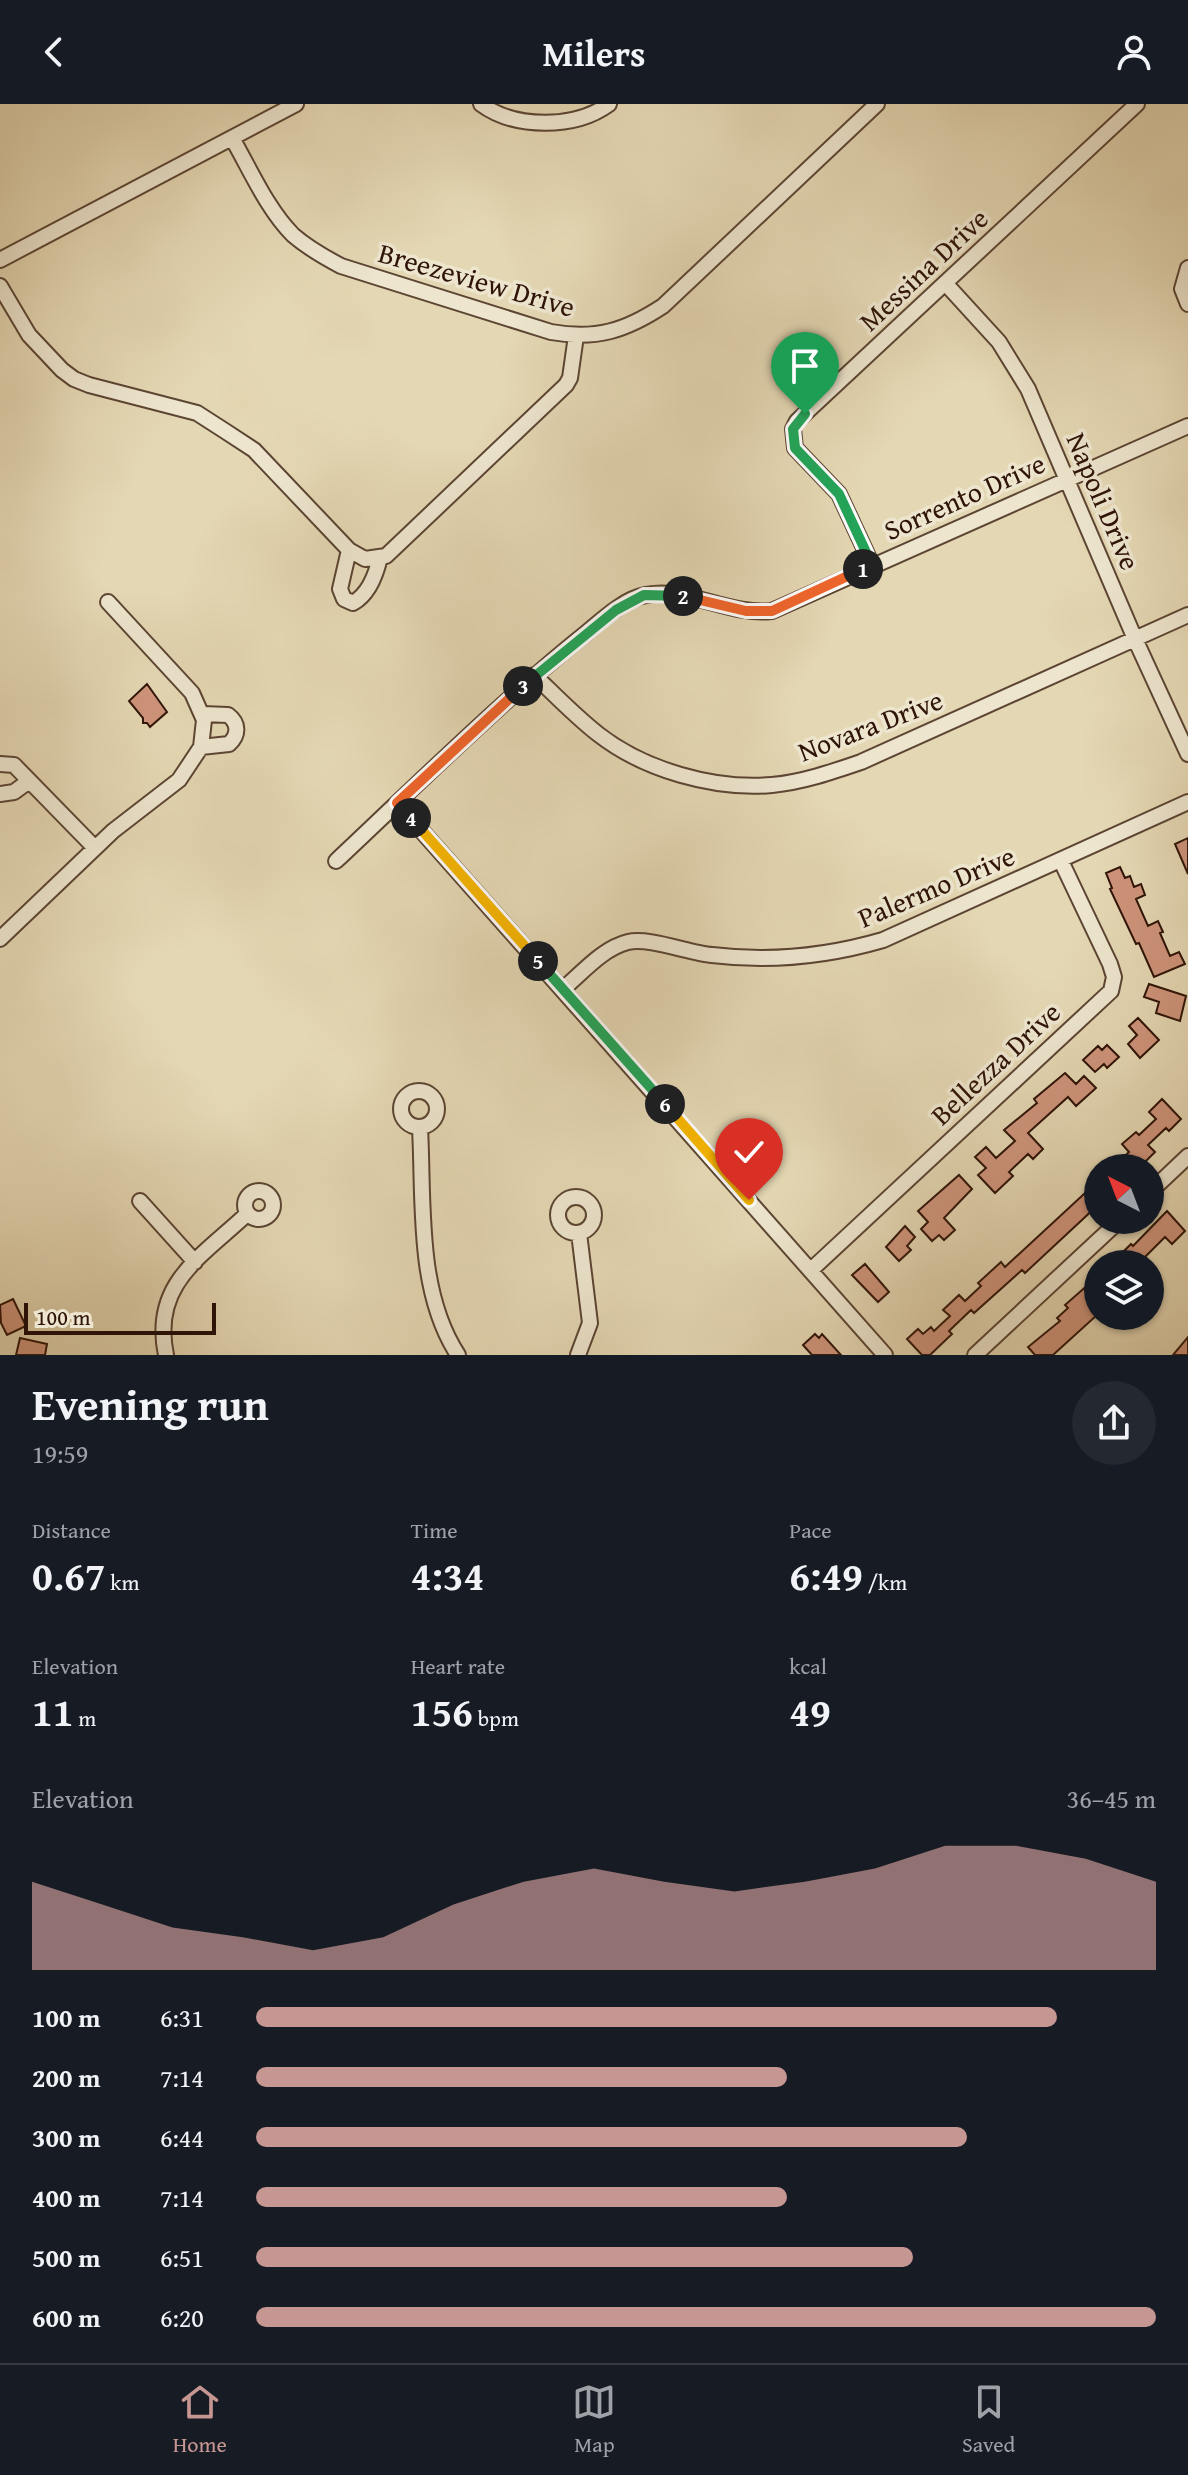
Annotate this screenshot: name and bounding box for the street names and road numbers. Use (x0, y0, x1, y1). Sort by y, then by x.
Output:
street label: Messina Drive (849, 198, 997, 340)
street label: Breezeview Drive (374, 231, 580, 327)
street label: Napoli Drive (1057, 426, 1151, 576)
street label: Sorrento Drive (877, 442, 1051, 550)
street label: Novara Drive (792, 679, 948, 771)
street label: Palermo Drive (851, 835, 1021, 937)
street label: Bellezza Drive (921, 992, 1069, 1134)

